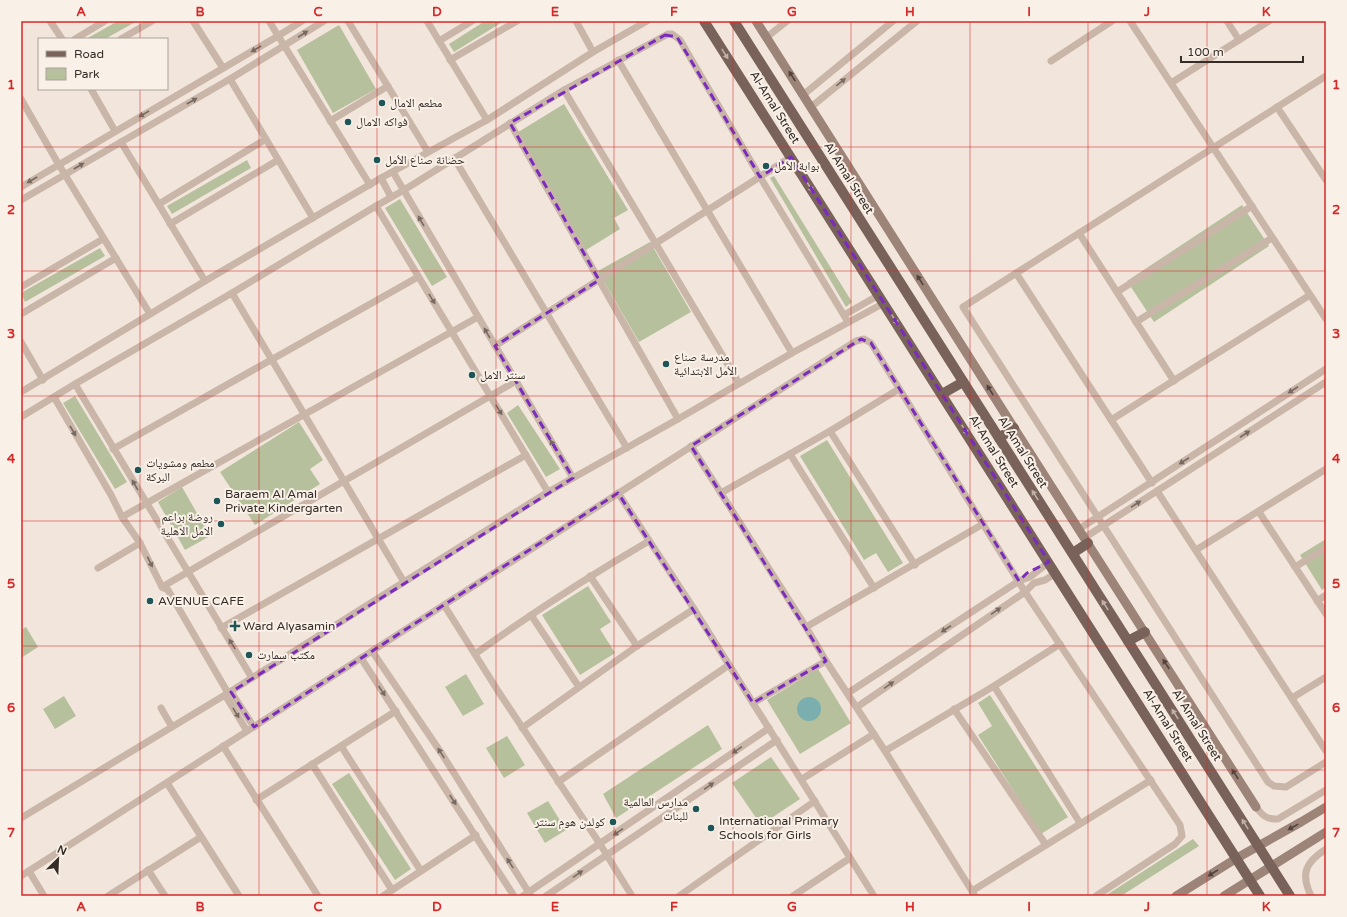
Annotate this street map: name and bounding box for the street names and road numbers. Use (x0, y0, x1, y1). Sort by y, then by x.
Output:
street label: Al-Amal Street (747, 68, 803, 146)
street label: Al Amal Street (821, 140, 877, 217)
street label: Al-Amal Street (966, 412, 1022, 490)
street label: Al Amal Street (995, 414, 1051, 491)
street label: Al-Amal Street (1140, 686, 1196, 764)
street label: Al Amal Street (1169, 687, 1225, 764)

